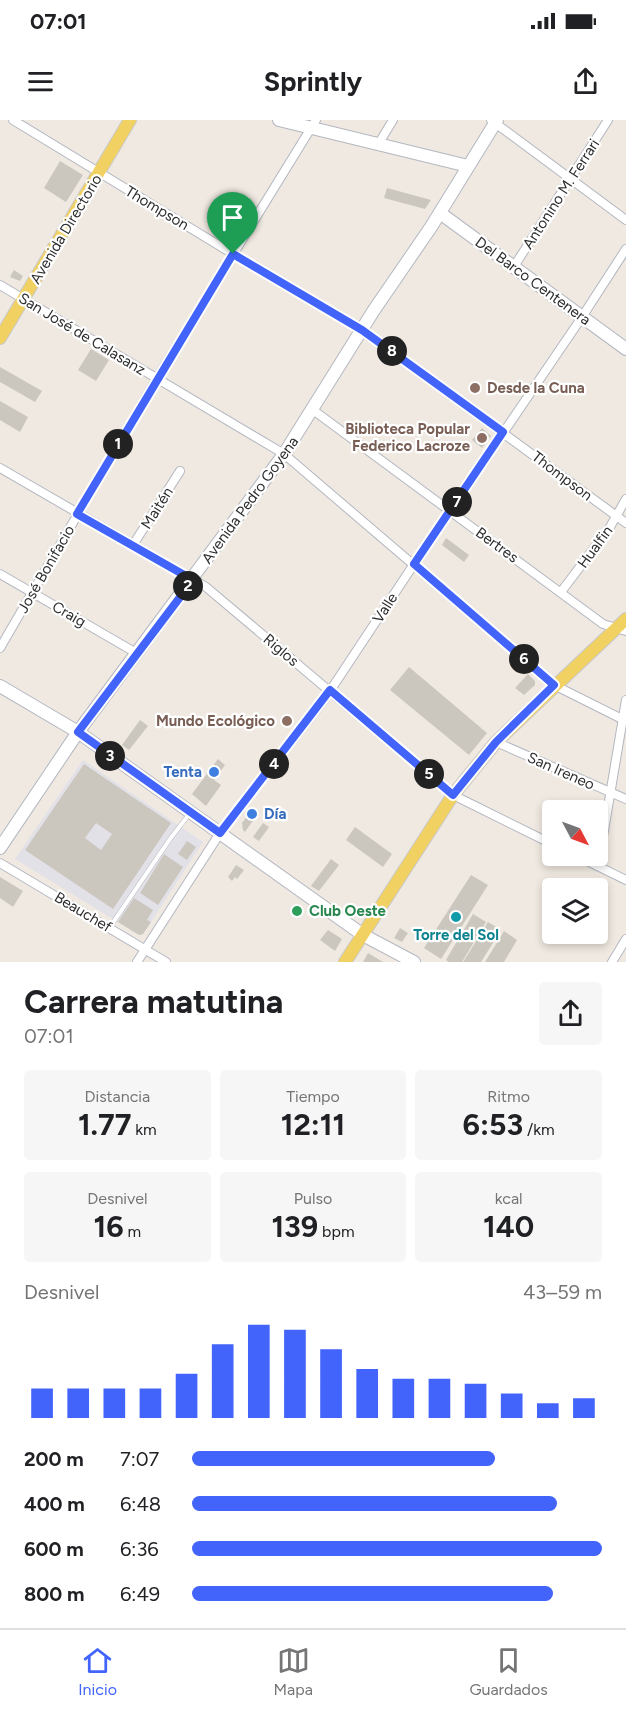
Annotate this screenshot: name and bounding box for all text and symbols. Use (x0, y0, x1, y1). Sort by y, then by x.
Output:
text: 07:01 (30, 8, 87, 35)
icon: menu (24, 65, 57, 98)
text: Sprintly (264, 65, 362, 98)
icon: share (569, 65, 602, 98)
street label: Antonino M. Ferrari (519, 136, 603, 252)
street label: Avenida Directorio (26, 171, 106, 287)
street label: Thompson (122, 182, 192, 234)
pin (207, 192, 258, 254)
icon: arrive (216, 201, 249, 234)
street label: Del Barco Centenera (472, 233, 594, 329)
street label: San José de Calasanz (15, 289, 149, 379)
pin: 8 (377, 336, 407, 366)
text: 8 (387, 341, 397, 360)
place label: Desde la Cuna (487, 379, 585, 397)
marker: Desde la Cuna (468, 381, 482, 395)
place label: Biblioteca Popular Federico Lacroze (345, 420, 471, 455)
pin: 1 (103, 429, 133, 459)
marker: Biblioteca Popular Federico Lacroze (475, 431, 489, 445)
street label: Avenida Pedro Goyena (198, 433, 302, 567)
text: 1 (115, 434, 121, 453)
street label: Thompson (528, 447, 596, 505)
street label: Maitén (137, 484, 177, 532)
pin: 7 (442, 487, 472, 517)
text: 7 (453, 492, 461, 511)
street label: José Bonifacio (14, 522, 79, 616)
street label: Hualfin (574, 522, 616, 572)
street label: Bertres (472, 524, 522, 566)
pin: 2 (173, 571, 203, 601)
text: 2 (183, 576, 193, 595)
street label: Valle (369, 590, 401, 626)
street label: Craig (49, 597, 89, 631)
street label: Riglos (260, 630, 302, 670)
pin: 6 (509, 644, 539, 674)
text: 6 (519, 649, 529, 668)
place label: Mundo Ecológico (156, 712, 275, 730)
marker: Mundo Ecológico (280, 714, 294, 728)
pin: 3 (95, 741, 125, 771)
text: 3 (106, 746, 114, 765)
street label: San Ireneo (525, 748, 598, 794)
pin: 4 (259, 749, 289, 779)
text: 4 (269, 754, 279, 773)
pin: 5 (414, 759, 444, 789)
place label: Tenta (164, 763, 202, 781)
text: 5 (424, 764, 434, 783)
marker: Tenta (207, 765, 221, 779)
north arrow (542, 800, 608, 866)
map controls (542, 800, 608, 944)
place label: Día (264, 805, 286, 823)
marker: Día (245, 807, 259, 821)
button: layers (542, 878, 608, 944)
street label: Beauchef (51, 888, 115, 936)
place label: Club Oeste (309, 902, 387, 920)
marker: Club Oeste (290, 904, 304, 918)
marker: Torre del Sol (449, 910, 463, 924)
place label: Torre del Sol (413, 926, 499, 944)
text: Carrera matutina (24, 982, 283, 1021)
button: share (539, 982, 602, 1045)
text: 07:01 (24, 1024, 74, 1048)
text: Distancia (84, 1087, 150, 1106)
text: Tiempo (286, 1087, 340, 1106)
text: Ritmo (487, 1087, 530, 1106)
text: 1.77 (78, 1106, 131, 1143)
text: 12:11 (281, 1106, 345, 1143)
text: 6:53 (463, 1106, 523, 1143)
text: km (131, 1120, 157, 1139)
text: /km (523, 1120, 555, 1139)
text: Desnivel (87, 1189, 147, 1208)
text: Pulso (294, 1189, 332, 1208)
text: kcal (495, 1189, 523, 1208)
text: 16 (94, 1208, 124, 1245)
text: 139 (271, 1208, 318, 1245)
text: 140 (483, 1208, 534, 1245)
text: m (124, 1222, 141, 1241)
text: bpm (318, 1222, 355, 1241)
text: Desnivel (24, 1280, 99, 1304)
text: 43–59 m (523, 1280, 602, 1304)
text: 200 m (24, 1447, 84, 1471)
text: 7:07 (120, 1447, 159, 1471)
text: 400 m (24, 1492, 85, 1516)
text: 6:48 (120, 1492, 161, 1516)
text: 600 m (24, 1537, 84, 1561)
text: 6:36 (120, 1537, 159, 1561)
text: 800 m (24, 1582, 84, 1606)
text: 6:49 (120, 1582, 160, 1606)
tab: Inicio (78, 1644, 117, 1699)
tab: Mapa (273, 1644, 313, 1699)
tab: Guardados (469, 1644, 548, 1699)

